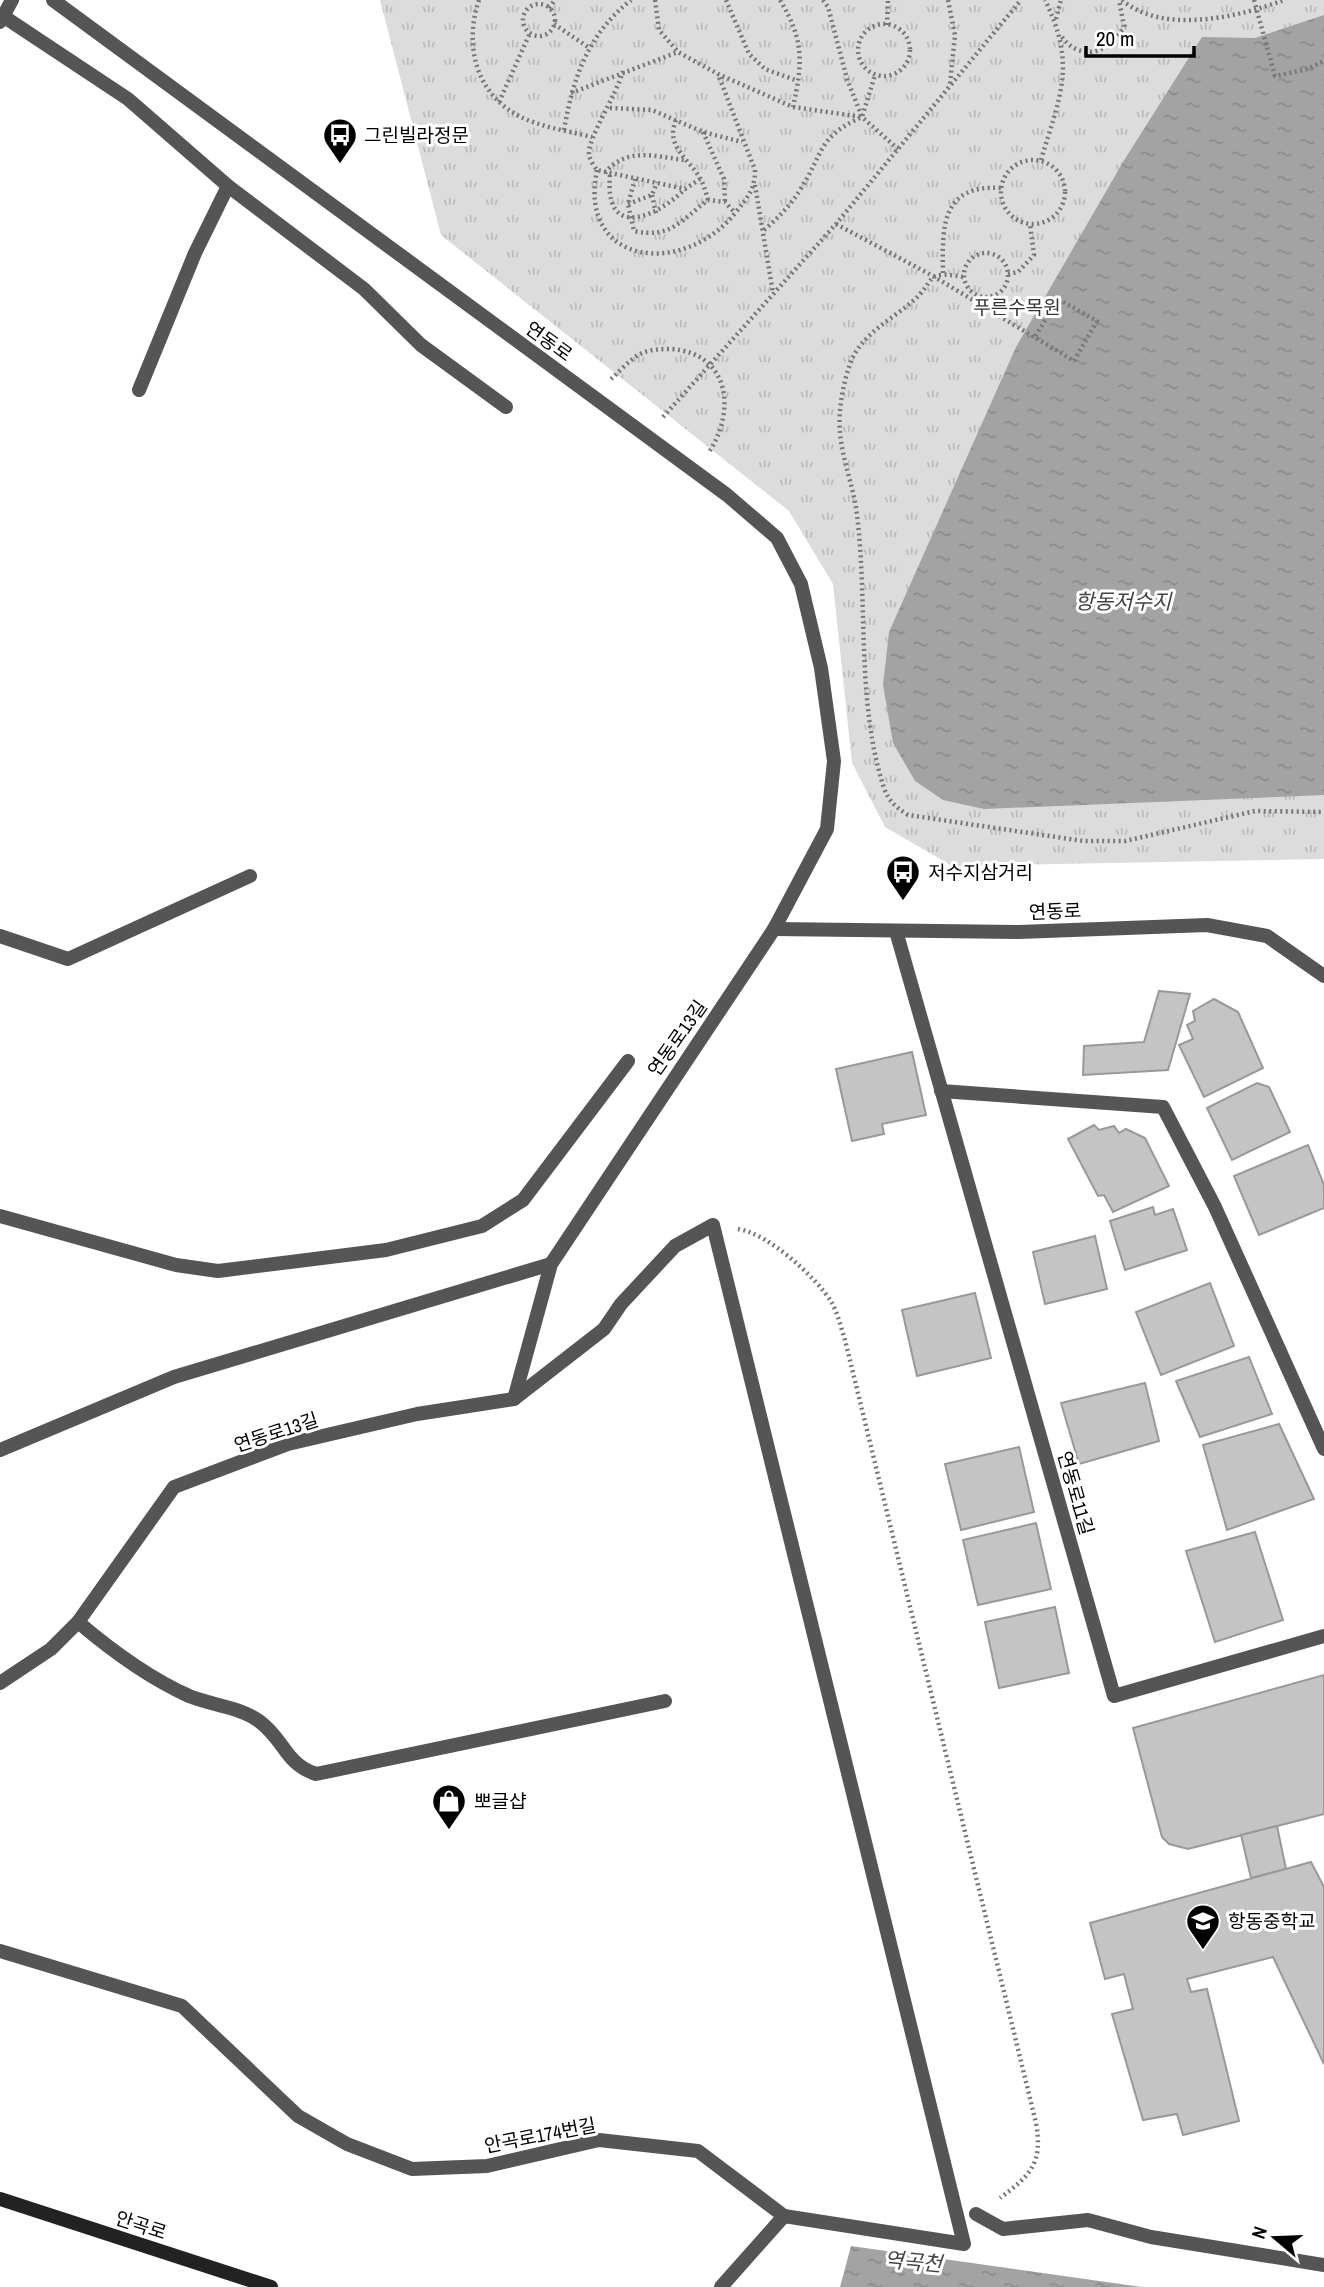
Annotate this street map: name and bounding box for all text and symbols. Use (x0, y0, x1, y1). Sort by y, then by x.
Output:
scale bar (1086, 14, 1194, 58)
text: 20 m (1096, 24, 1134, 53)
bus stop icon: 그린빌라정문 (321, 116, 359, 165)
place label: 그린빌라정문 (364, 122, 469, 148)
park label: 푸른수목원 (973, 294, 1061, 320)
street label: 연동로 (520, 315, 578, 367)
water label: 항동저수지 (1075, 587, 1173, 616)
bus stop icon: 저수지삼거리 (884, 853, 922, 902)
place label: 저수지삼거리 (928, 859, 1033, 885)
street label: 연동로 (1028, 897, 1082, 925)
street label: 연동로13길 (641, 995, 713, 1081)
street label: 연동로13길 (230, 1406, 322, 1458)
street label: 연동로11길 (1052, 1448, 1100, 1538)
shop icon: 뽀글샵 (430, 1782, 468, 1831)
place label: 뽀글샵 (474, 1788, 526, 1814)
school or university icon: 항동중학교 (1184, 1902, 1222, 1951)
place label: 항동중학교 (1228, 1908, 1315, 1934)
street label: 안곡로174번길 (482, 2111, 598, 2159)
north arrow (1240, 2203, 1310, 2273)
street label: 안곡로 (112, 2205, 170, 2245)
text: N (1245, 2223, 1273, 2242)
water label: 역곡천 (883, 2245, 946, 2279)

